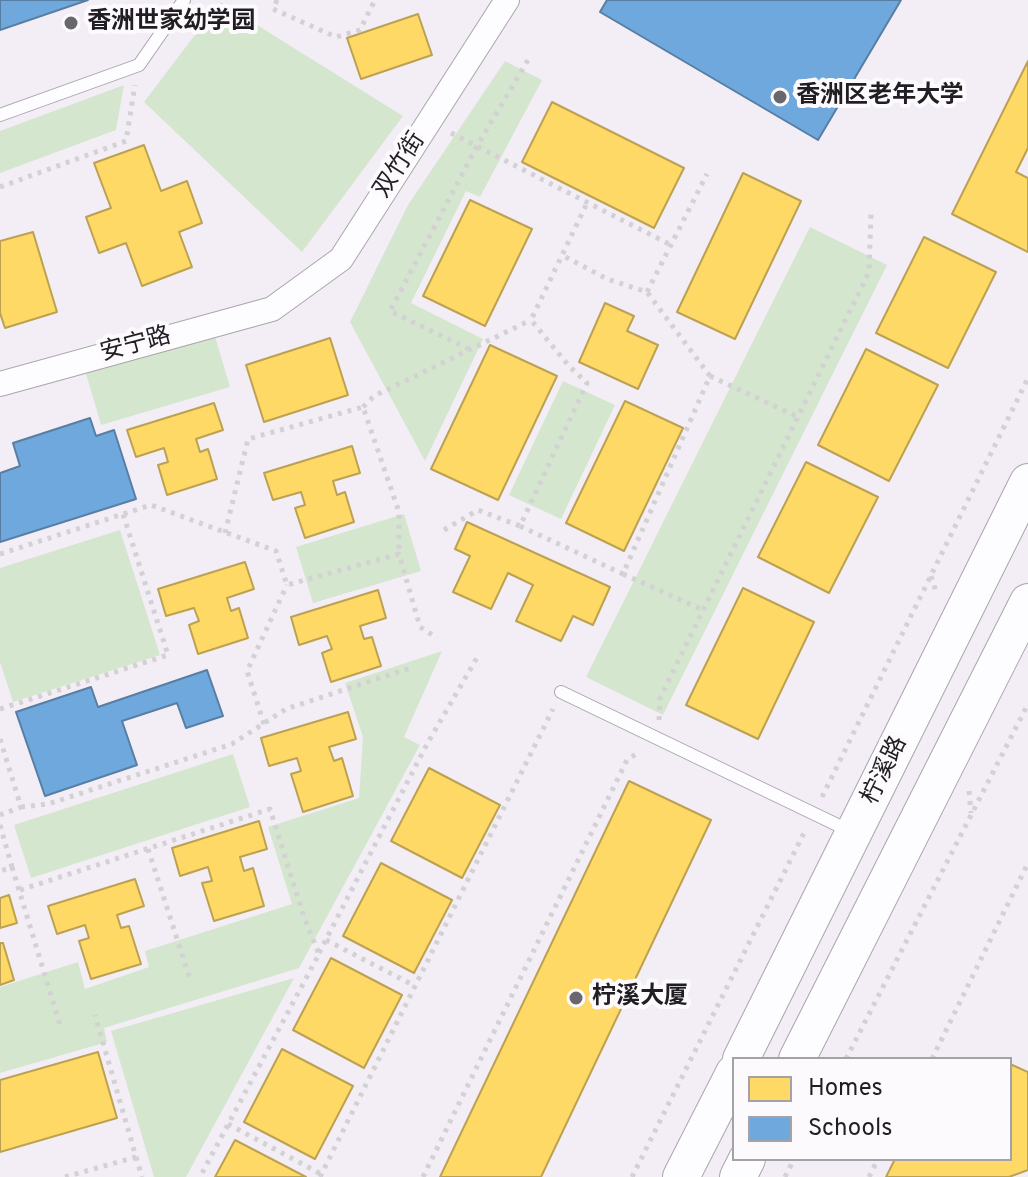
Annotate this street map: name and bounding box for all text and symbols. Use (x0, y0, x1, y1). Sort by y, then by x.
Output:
place label: 香洲世家幼学园 (87, 9, 255, 37)
marker: 香洲世家幼学园 (62, 14, 80, 32)
place label: 香洲区老年大学 (796, 83, 964, 111)
marker: 香洲区老年大学 (771, 88, 789, 106)
street label: 双竹街 (369, 128, 433, 204)
street label: 安宁路 (97, 323, 175, 369)
street label: 柠溪路 (857, 732, 915, 810)
place label: 柠溪大厦 (592, 984, 688, 1012)
marker: 柠溪大厦 (567, 989, 585, 1007)
legend (732, 1057, 1012, 1161)
text: Homes (808, 1074, 883, 1104)
text: Schools (808, 1114, 893, 1144)

